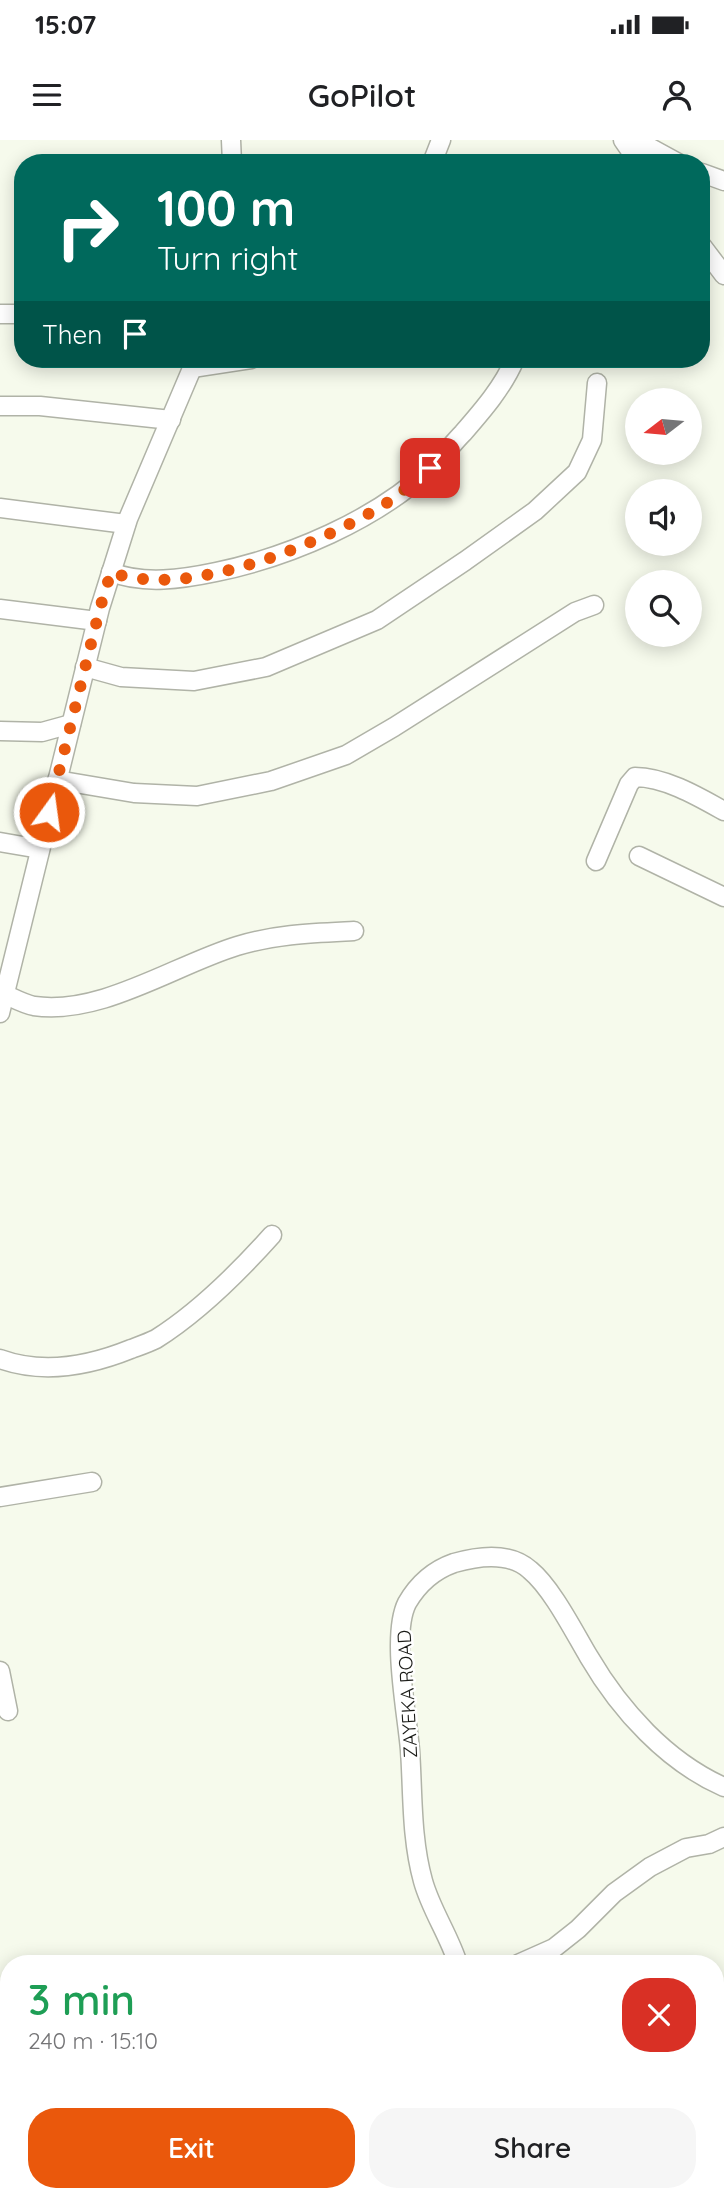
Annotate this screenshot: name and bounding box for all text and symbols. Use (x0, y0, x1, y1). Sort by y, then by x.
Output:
text: 15:07 (35, 8, 96, 41)
text: GoPilot (308, 75, 416, 115)
icon: menu (28, 76, 66, 114)
icon: person (658, 76, 696, 114)
text: 100 m (157, 177, 295, 238)
icon: right (42, 182, 133, 273)
text: Turn right (157, 238, 298, 278)
icon: arrive (116, 315, 154, 353)
text: Then (42, 318, 102, 351)
north arrow (625, 388, 702, 466)
map controls (625, 388, 702, 647)
pin (400, 438, 460, 498)
icon: arrive (411, 449, 449, 487)
button: sound (625, 479, 702, 556)
button: search (625, 570, 702, 647)
position arrow (12, 775, 86, 849)
street label: ZAYEKA ROAD (392, 1629, 422, 1759)
text: 3 min (28, 1973, 135, 2026)
button: close (622, 1978, 696, 2052)
text: 240 m · 15:10 (28, 2026, 158, 2055)
button: Exit (28, 2108, 355, 2188)
button: Share (369, 2108, 696, 2188)

